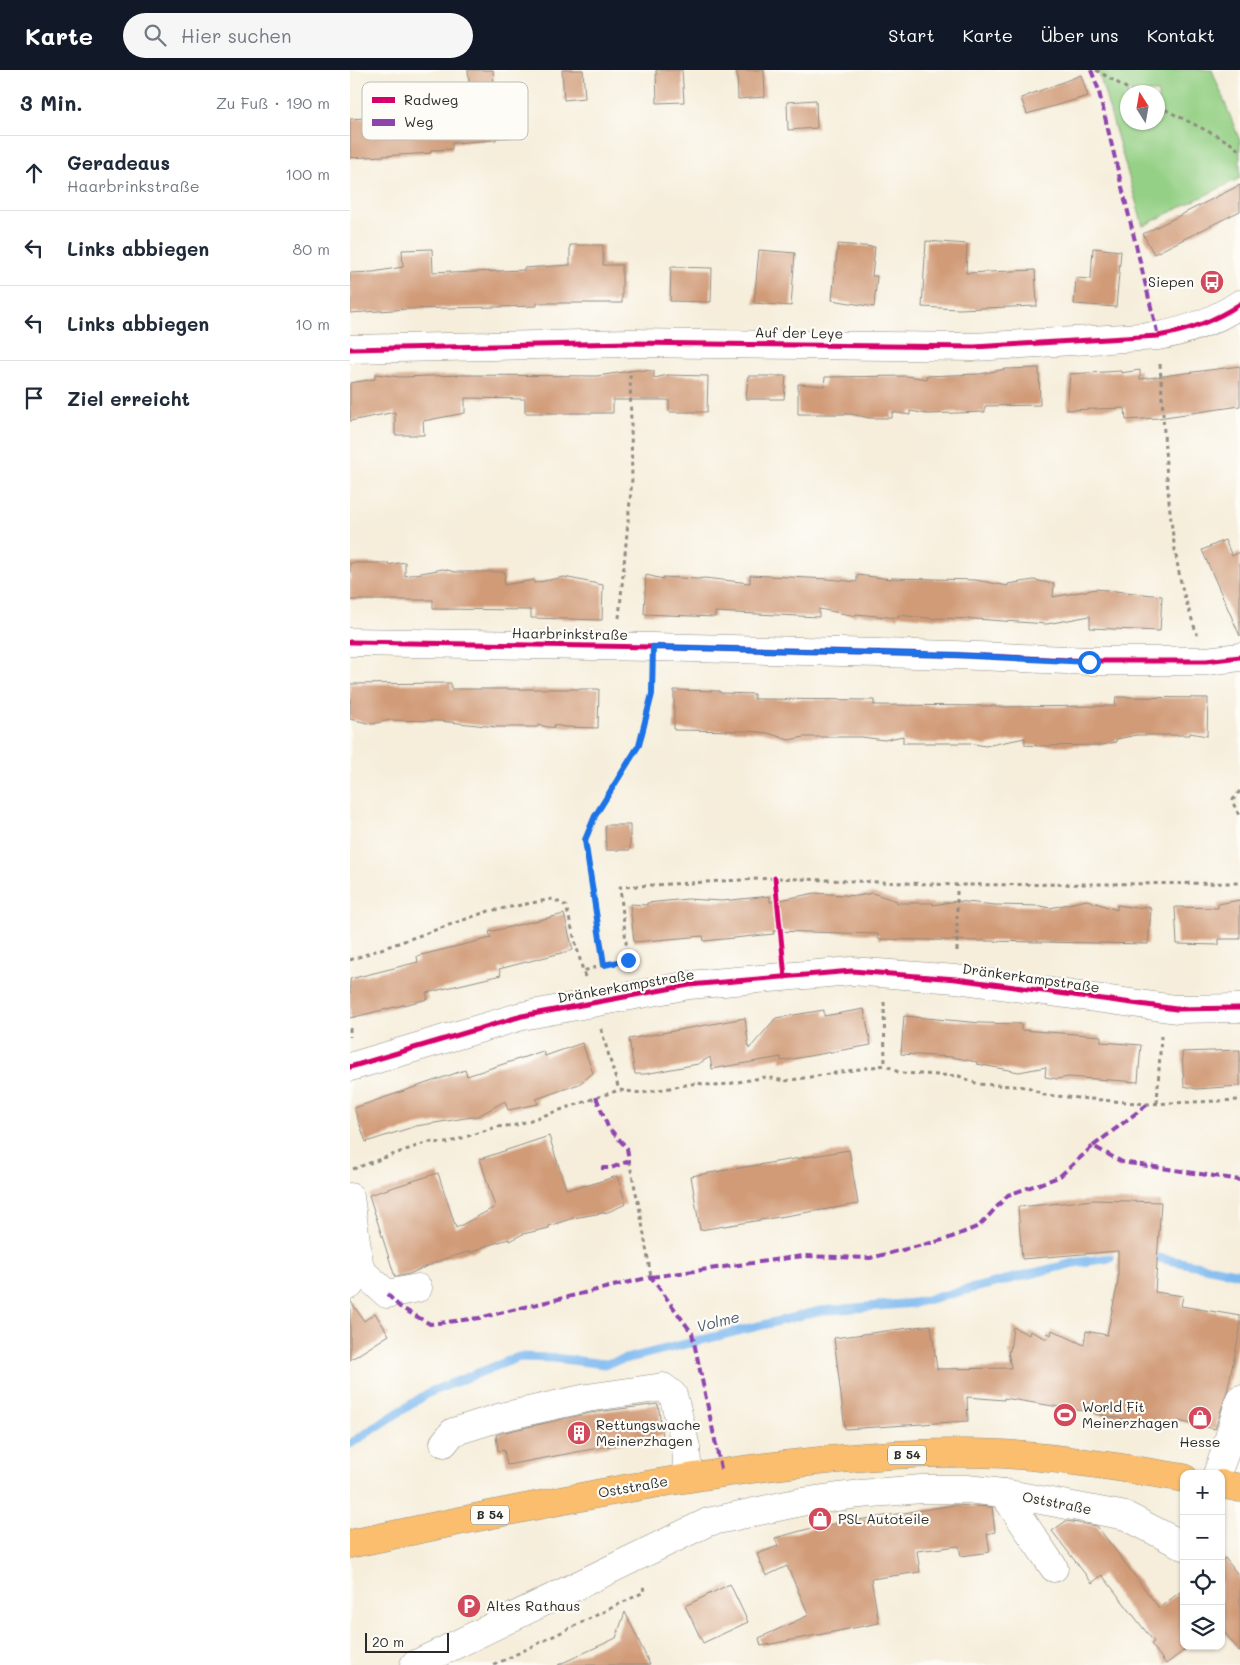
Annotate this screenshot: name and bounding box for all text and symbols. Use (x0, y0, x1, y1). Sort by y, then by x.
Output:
search box (123, 13, 473, 58)
text: Karte (25, 20, 93, 51)
icon: search (141, 21, 169, 49)
text: Hier suchen (181, 23, 292, 48)
text: Start (888, 23, 935, 47)
text: Karte (963, 23, 1013, 47)
text: Über uns (1041, 23, 1119, 47)
text: Kontakt (1147, 23, 1215, 47)
legend (362, 82, 528, 140)
north arrow (1120, 85, 1165, 130)
text: 3 Min. (20, 89, 83, 116)
text: Radweg (404, 90, 458, 109)
text: Zu Fuß · 190 m (216, 92, 330, 113)
text: Weg (404, 112, 433, 131)
text: Geradeaus (67, 150, 170, 175)
icon: ahead (20, 159, 48, 187)
text: 100 m (285, 163, 330, 184)
text: Haarbrinkstraße (67, 175, 200, 196)
icon: left (20, 234, 48, 262)
text: Links abbiegen (67, 236, 209, 261)
text: 80 m (293, 238, 330, 259)
bus stop icon: Siepen (1199, 269, 1225, 295)
place label: Siepen (1148, 272, 1194, 291)
icon: left (20, 309, 48, 337)
text: Links abbiegen (67, 311, 209, 336)
text: 10 m (295, 313, 330, 334)
street label: Auf der Leye (755, 322, 843, 343)
icon: arrive (20, 384, 48, 412)
text: Ziel erreicht (67, 386, 190, 411)
street label: Haarbrinkstraße (512, 623, 628, 644)
route start (1078, 651, 1101, 674)
route end (617, 949, 640, 972)
street label: Dränkerkampstraße (961, 958, 1101, 997)
street label: Dränkerkampstraße (556, 964, 696, 1007)
water label: Volme (694, 1306, 741, 1336)
place label: World Fit Meinerzhagen (1082, 1397, 1179, 1432)
sports icon: World Fit Meinerzhagen (1052, 1402, 1078, 1428)
shop icon: Hesse (1187, 1405, 1213, 1431)
place label: Rettungswache Meinerzhagen (596, 1415, 701, 1450)
building icon: Rettungswache Meinerzhagen (566, 1420, 592, 1446)
place label: Hesse (1180, 1432, 1220, 1451)
road number: B 54 (888, 1446, 926, 1464)
map controls (1180, 1470, 1225, 1650)
button: + (1180, 1470, 1225, 1515)
street label: Oststraße (597, 1471, 669, 1502)
street label: Oststraße (1021, 1486, 1093, 1519)
road number: B 54 (471, 1506, 509, 1524)
shop icon: PSL Autoteile (807, 1506, 833, 1532)
place label: PSL Autoteile (838, 1509, 929, 1528)
button: − (1180, 1515, 1225, 1560)
button: locate (1180, 1560, 1225, 1605)
parking icon: Altes Rathaus (456, 1593, 482, 1619)
place label: Altes Rathaus (486, 1596, 580, 1615)
button: layers (1180, 1605, 1225, 1650)
scale bar (365, 1630, 449, 1653)
text: 20 m (372, 1632, 404, 1651)

